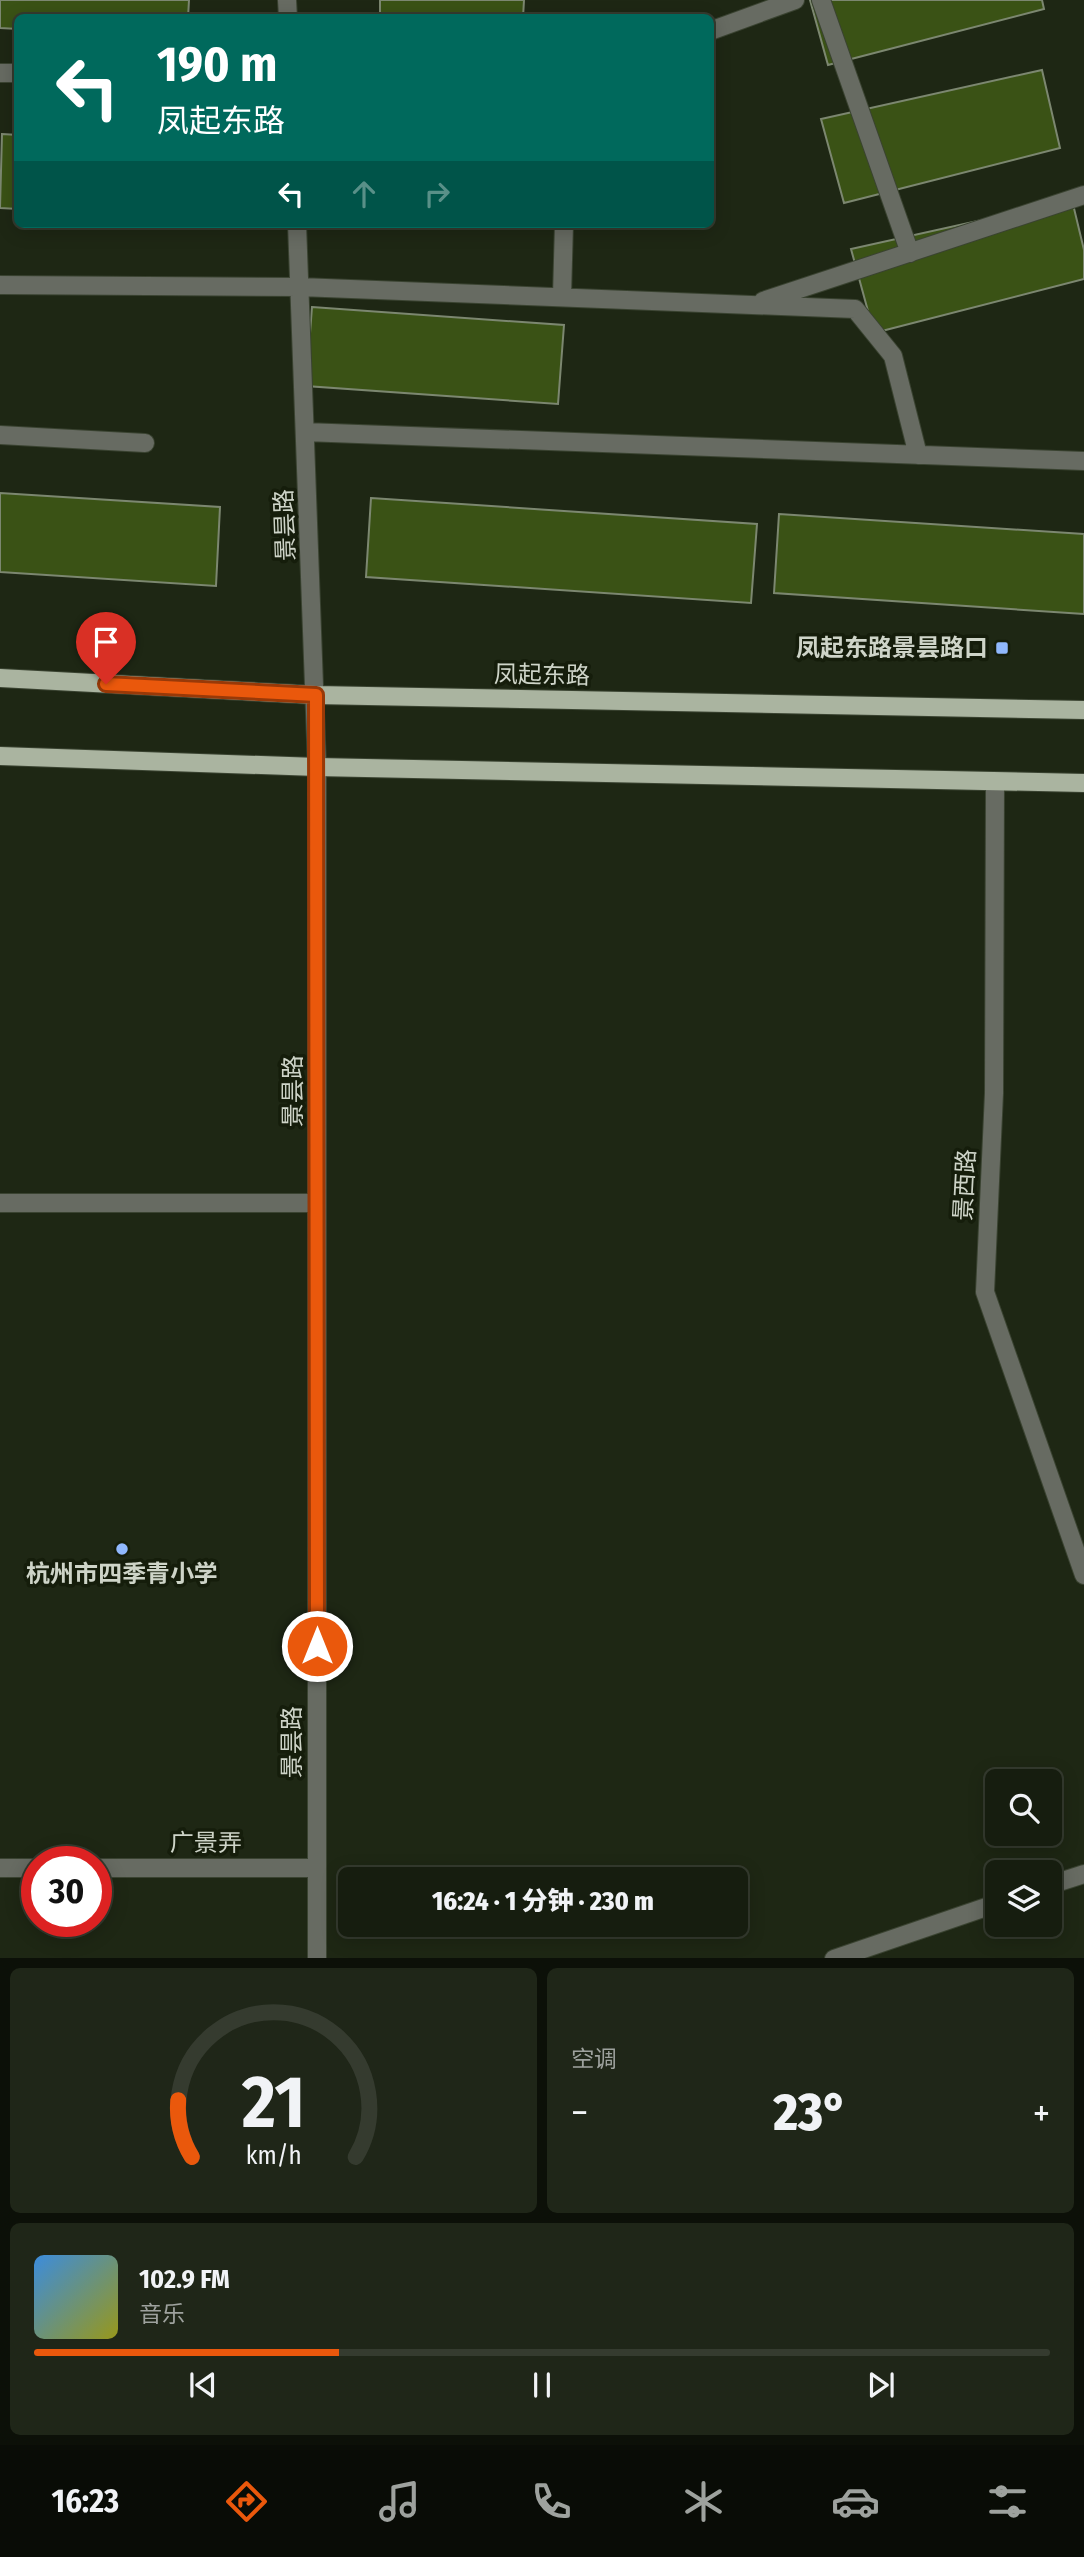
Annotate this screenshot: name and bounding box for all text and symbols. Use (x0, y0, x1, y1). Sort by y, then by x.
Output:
text: 190 m (157, 35, 277, 94)
icon: left (42, 42, 133, 133)
text: 凤起东路 (157, 102, 285, 140)
icon: left (272, 175, 310, 213)
icon: ahead (345, 175, 383, 213)
icon: right (418, 175, 456, 213)
street label: 景昙路 (270, 489, 300, 561)
pin (76, 612, 136, 684)
icon: arrive (87, 623, 125, 661)
place label: 凤起东路景昙路口 (796, 634, 988, 662)
marker: 凤起东路景昙路口 (994, 640, 1010, 656)
street label: 凤起东路 (494, 660, 590, 690)
street label: 景昙路 (279, 1055, 307, 1127)
street label: 景西路 (949, 1148, 981, 1222)
marker: 杭州市四季青小学 (114, 1541, 130, 1557)
place label: 杭州市四季青小学 (26, 1560, 218, 1588)
position arrow (280, 1609, 354, 1683)
street label: 景昙路 (278, 1706, 306, 1778)
map controls (985, 1769, 1062, 1937)
button: search (985, 1769, 1062, 1846)
street label: 广景弄 (170, 1829, 242, 1857)
speed limit sign: 30 (21, 1846, 112, 1937)
button: layers (985, 1860, 1062, 1937)
text: 16:24 · 1 分钟 · 230 m (432, 1886, 654, 1917)
text: 空调 (571, 2045, 617, 2073)
text: 21 (241, 2059, 305, 2146)
text: 23° (774, 2081, 847, 2144)
text: − (571, 2090, 588, 2136)
text: + (1033, 2090, 1050, 2136)
text: km/h (246, 2140, 301, 2170)
text: 102.9 FM (139, 2264, 230, 2295)
text: 音乐 (139, 2300, 185, 2328)
icon: previous (184, 2366, 222, 2404)
icon: pause (523, 2366, 561, 2404)
icon: next (862, 2366, 900, 2404)
icon: directions (222, 2477, 271, 2526)
icon: music (375, 2477, 424, 2526)
icon: phone (527, 2477, 576, 2526)
icon: climate (679, 2477, 728, 2526)
icon: car (831, 2477, 880, 2526)
icon: filters (983, 2477, 1032, 2526)
text: 16:23 (52, 2482, 119, 2520)

